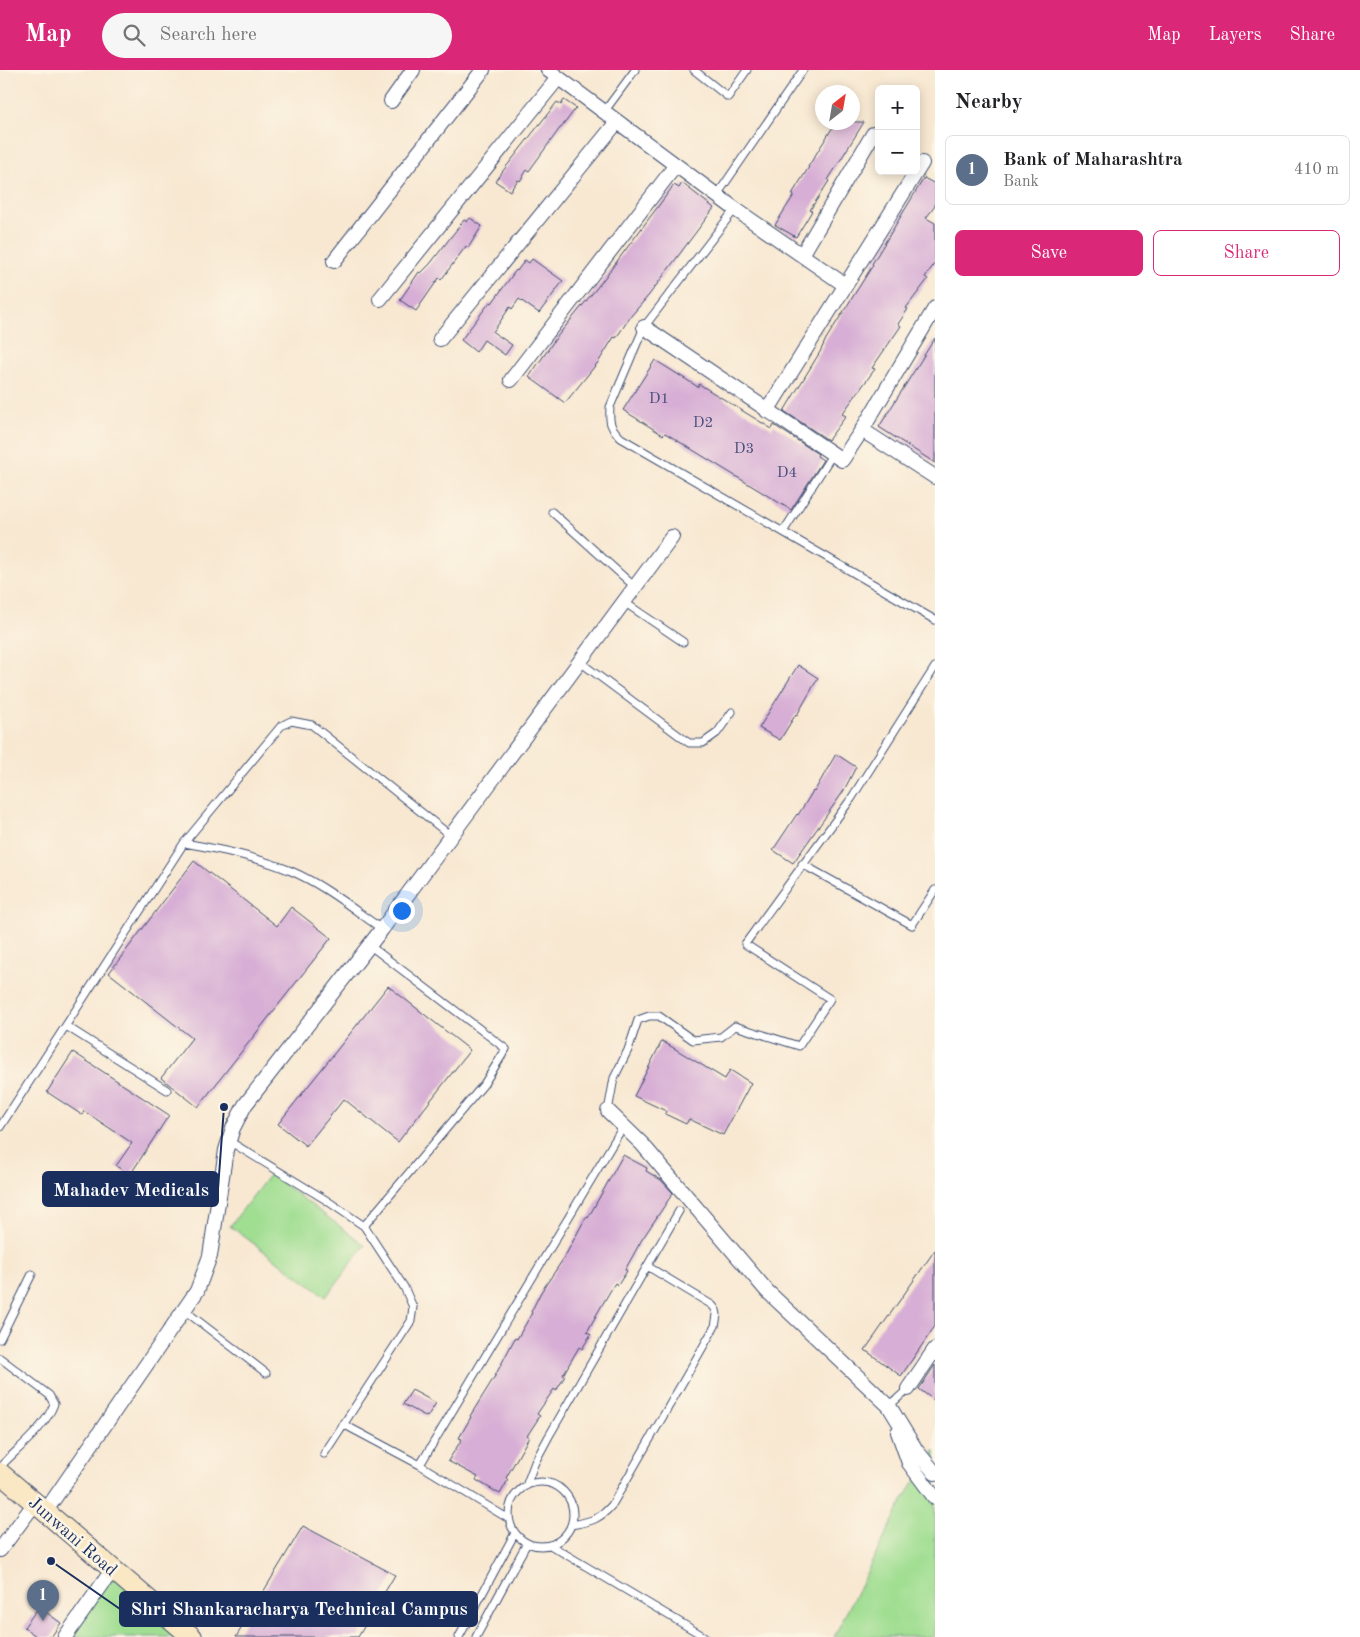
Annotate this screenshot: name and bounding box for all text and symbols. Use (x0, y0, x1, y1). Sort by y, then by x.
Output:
search box (102, 13, 452, 58)
icon: search (120, 21, 148, 49)
text: Map (25, 23, 72, 47)
text: Search here (160, 26, 257, 45)
text: Map (1147, 26, 1181, 44)
text: Layers (1209, 26, 1261, 44)
text: Share (1289, 26, 1335, 44)
north arrow (815, 85, 860, 130)
map controls (875, 85, 920, 175)
button: + (875, 85, 920, 130)
text: Nearby (955, 92, 1023, 113)
button: − (875, 130, 920, 175)
text: Bank of Maharashtra (1003, 151, 1183, 170)
text: 1 (967, 162, 977, 178)
text: 410 m (1294, 162, 1339, 178)
text: Bank (1003, 174, 1039, 190)
button: Save (955, 230, 1143, 276)
button: Share (1153, 230, 1340, 276)
house number: D1 (649, 392, 669, 407)
house number: D2 (693, 416, 713, 431)
house number: D3 (734, 442, 754, 457)
house number: D4 (777, 466, 797, 481)
your location (389, 898, 415, 924)
callout: Mahadev Medicals (43, 1172, 218, 1206)
text: Mahadev Medicals (53, 1182, 209, 1201)
street label: Junwani Road (25, 1494, 120, 1580)
pin: 1 (27, 1580, 59, 1621)
callout: Shri Shankaracharya Technical Campus (120, 1592, 477, 1626)
text: Shri Shankaracharya Technical Campus (130, 1601, 468, 1620)

